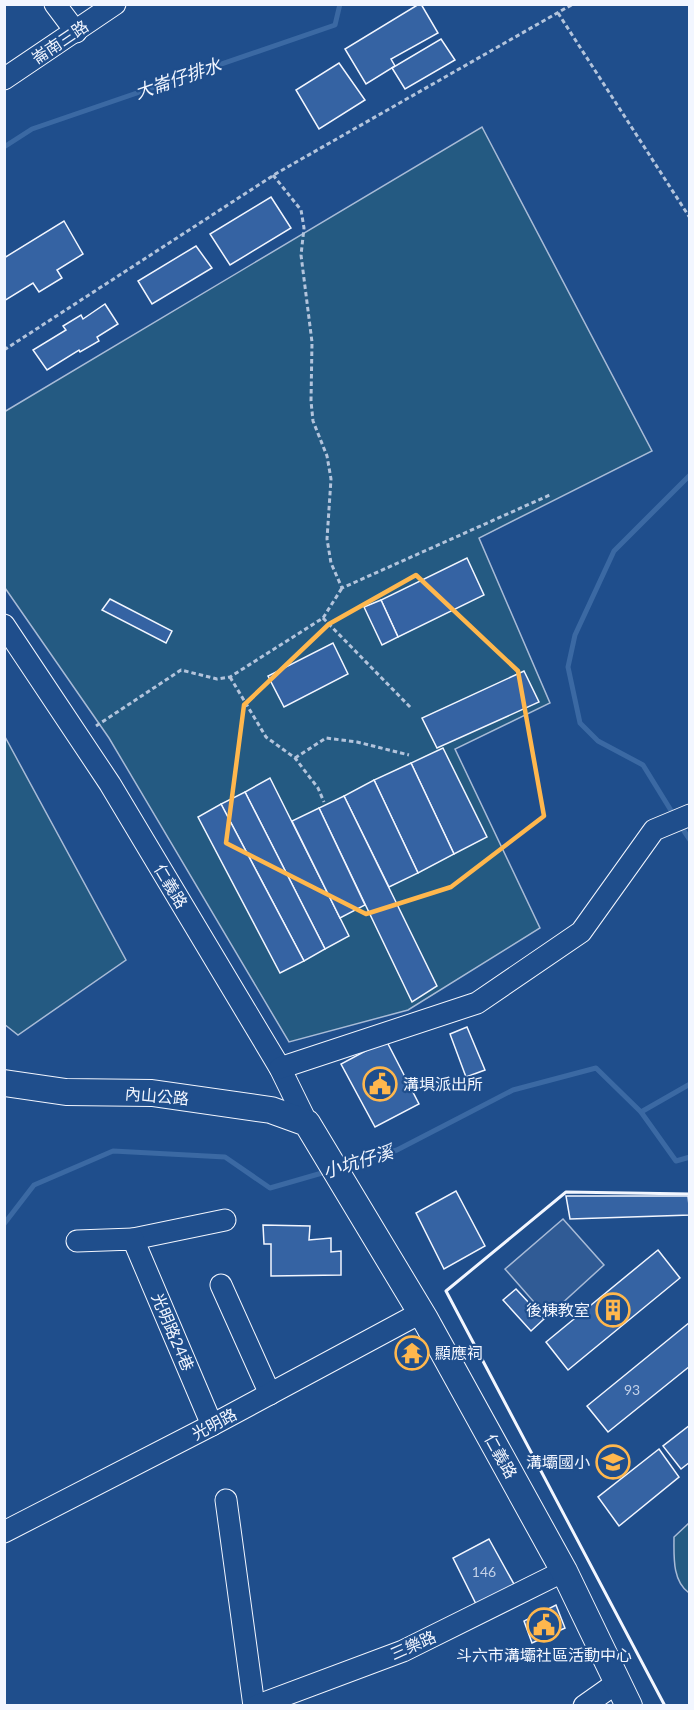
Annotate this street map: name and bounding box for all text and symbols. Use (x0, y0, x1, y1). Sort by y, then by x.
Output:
street label: 崙南三路 (28, 16, 92, 67)
water label: 大崙仔排水 (132, 53, 225, 103)
street label: 仁義路 (151, 860, 192, 911)
public building icon: 溝埧派出所 (362, 1066, 398, 1102)
place label: 溝埧派出所 (403, 1074, 483, 1093)
street label: 內山公路 (124, 1083, 190, 1108)
water label: 小坑仔溪 (320, 1139, 398, 1182)
street label: 光明路24巷 (149, 1290, 198, 1374)
building icon: 後棟教室 (595, 1292, 631, 1328)
place label: 後棟教室 (526, 1300, 590, 1319)
temple icon: 顯應祠 (394, 1335, 430, 1371)
place label: 顯應祠 (435, 1343, 483, 1362)
house number: 93 (624, 1381, 640, 1398)
street label: 光明路 (188, 1404, 239, 1443)
street label: 仁義路 (481, 1430, 521, 1481)
school or university icon: 溝壩國小 (595, 1444, 631, 1480)
place label: 溝壩國小 (526, 1452, 590, 1471)
house number: 146 (472, 1563, 496, 1580)
public building icon: 斗六市溝壩社區活動中心 (526, 1607, 562, 1643)
street label: 三樂路 (387, 1626, 439, 1663)
place label: 斗六市溝壩社區活動中心 (456, 1645, 632, 1664)

